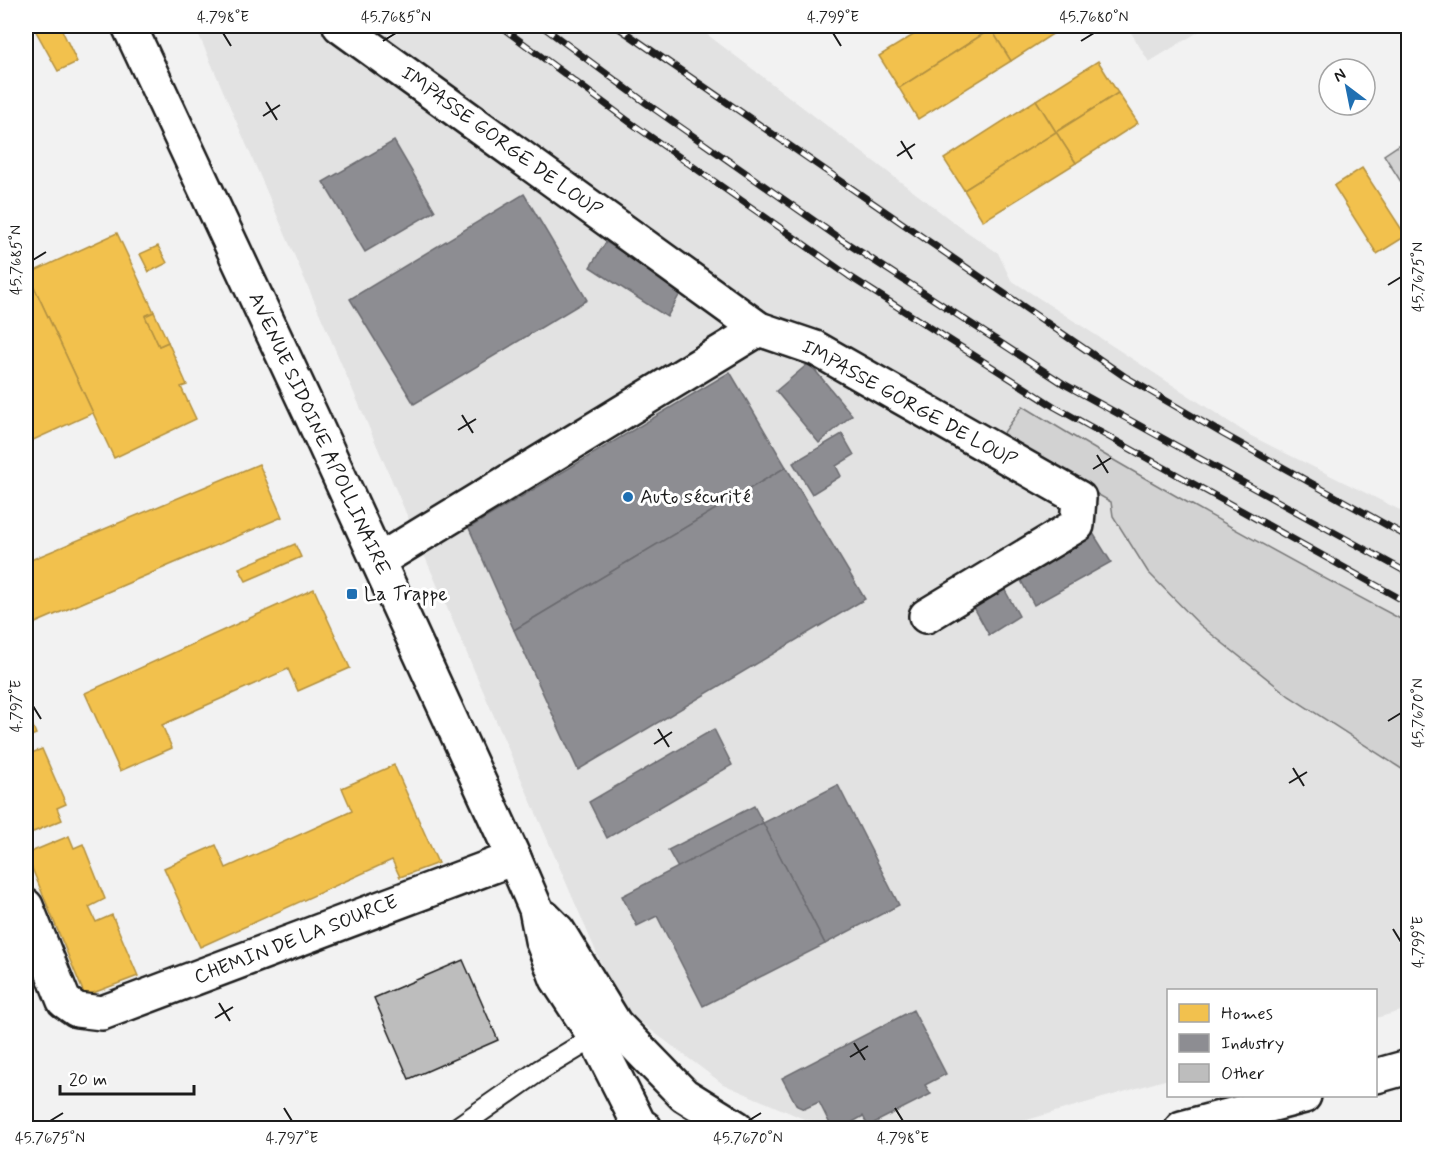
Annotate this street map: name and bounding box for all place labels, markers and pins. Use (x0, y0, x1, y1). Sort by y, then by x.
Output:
place label: Auto sécurité (640, 484, 751, 511)
marker: Auto sécurité (621, 490, 635, 504)
place label: La Trappe (364, 581, 448, 608)
marker: La Trappe (345, 587, 359, 601)

